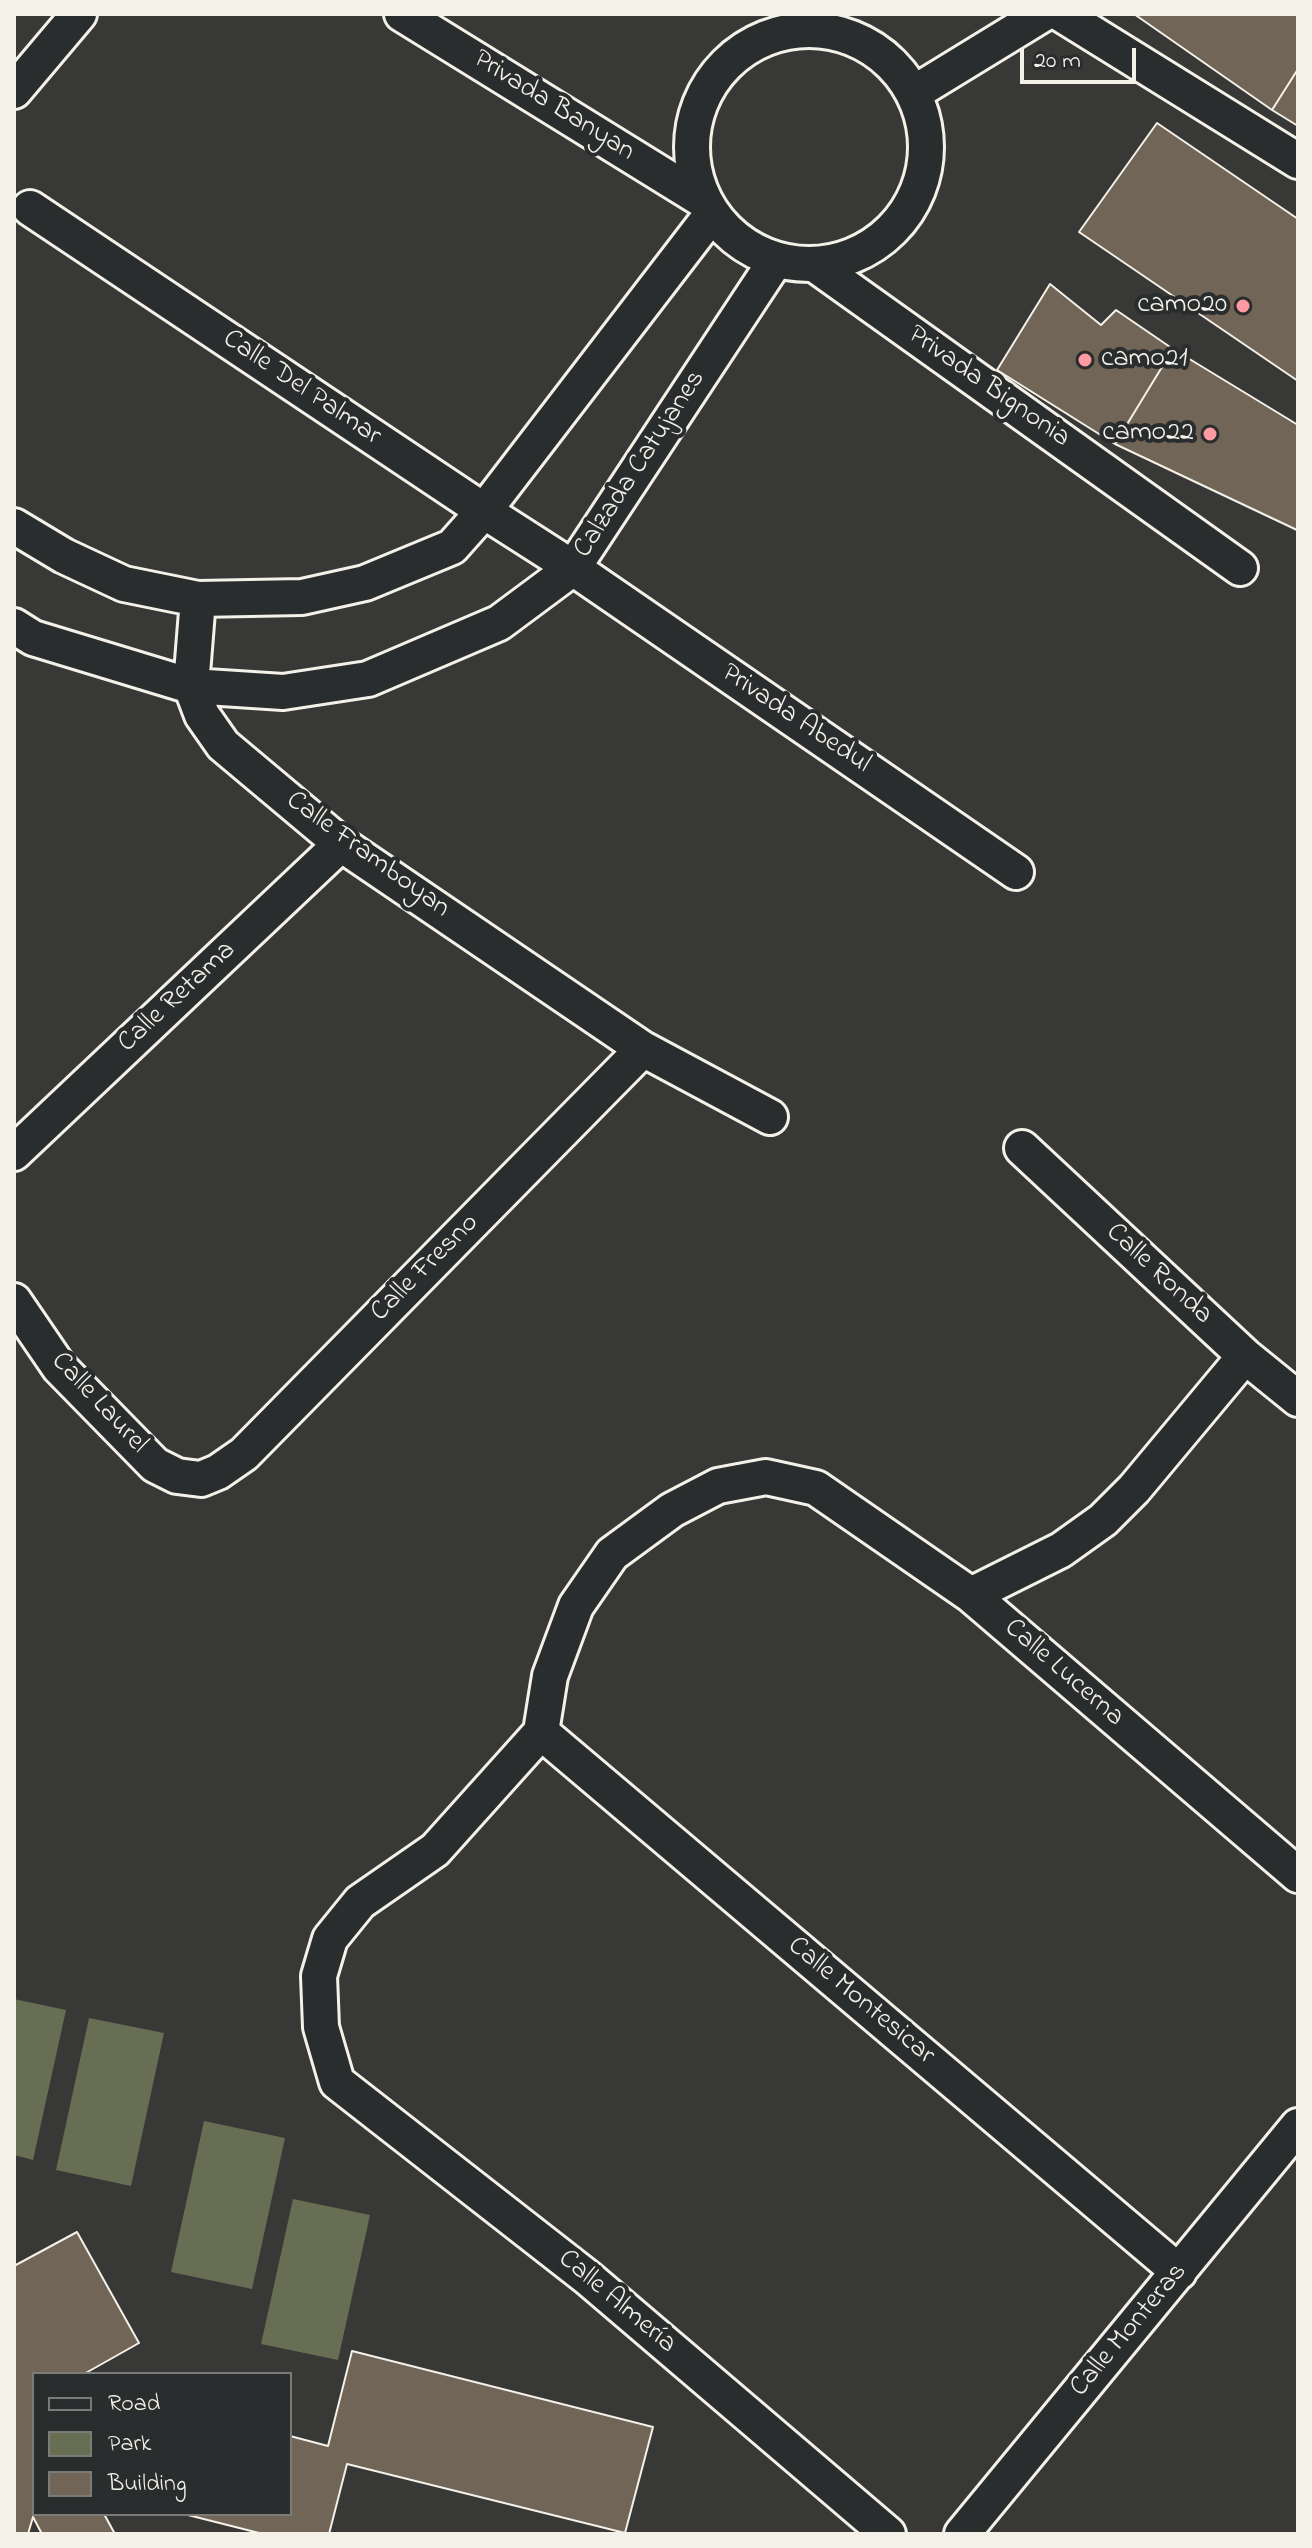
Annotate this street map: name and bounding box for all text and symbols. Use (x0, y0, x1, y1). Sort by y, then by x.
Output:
scale bar (1024, 32, 1140, 82)
street label: Privada Banyan (466, 44, 640, 170)
text: 20 m (1034, 44, 1081, 79)
place label: camo20 (1137, 289, 1227, 323)
marker: camo20 (1234, 297, 1252, 315)
street label: Privada Bignonia (900, 320, 1076, 456)
street label: Calle Del Palmar (215, 324, 387, 454)
place label: camo21 (1101, 343, 1188, 377)
marker: camo21 (1076, 351, 1094, 369)
street label: Calzada Catujanes (568, 365, 714, 565)
place label: camo22 (1102, 417, 1194, 451)
marker: camo22 (1201, 425, 1219, 443)
street label: Privada Abedul (714, 658, 876, 782)
street label: Calle Framboyan (278, 785, 456, 927)
street label: Calle Retama (112, 935, 244, 1061)
street label: Calle Fresno (365, 1208, 487, 1330)
street label: Calle Ronda (1097, 1217, 1219, 1333)
street label: Calle Laurel (42, 1346, 154, 1462)
street label: Calle Lucerna (996, 1613, 1130, 1735)
street label: Calle Montesicar (779, 1931, 941, 2073)
street label: Calle Almería (550, 2244, 682, 2362)
street label: Calle Monteras (1064, 2257, 1196, 2405)
legend (32, 2372, 292, 2516)
text: Road (108, 2387, 160, 2422)
text: Park (108, 2427, 151, 2462)
text: Building (108, 2467, 187, 2502)

